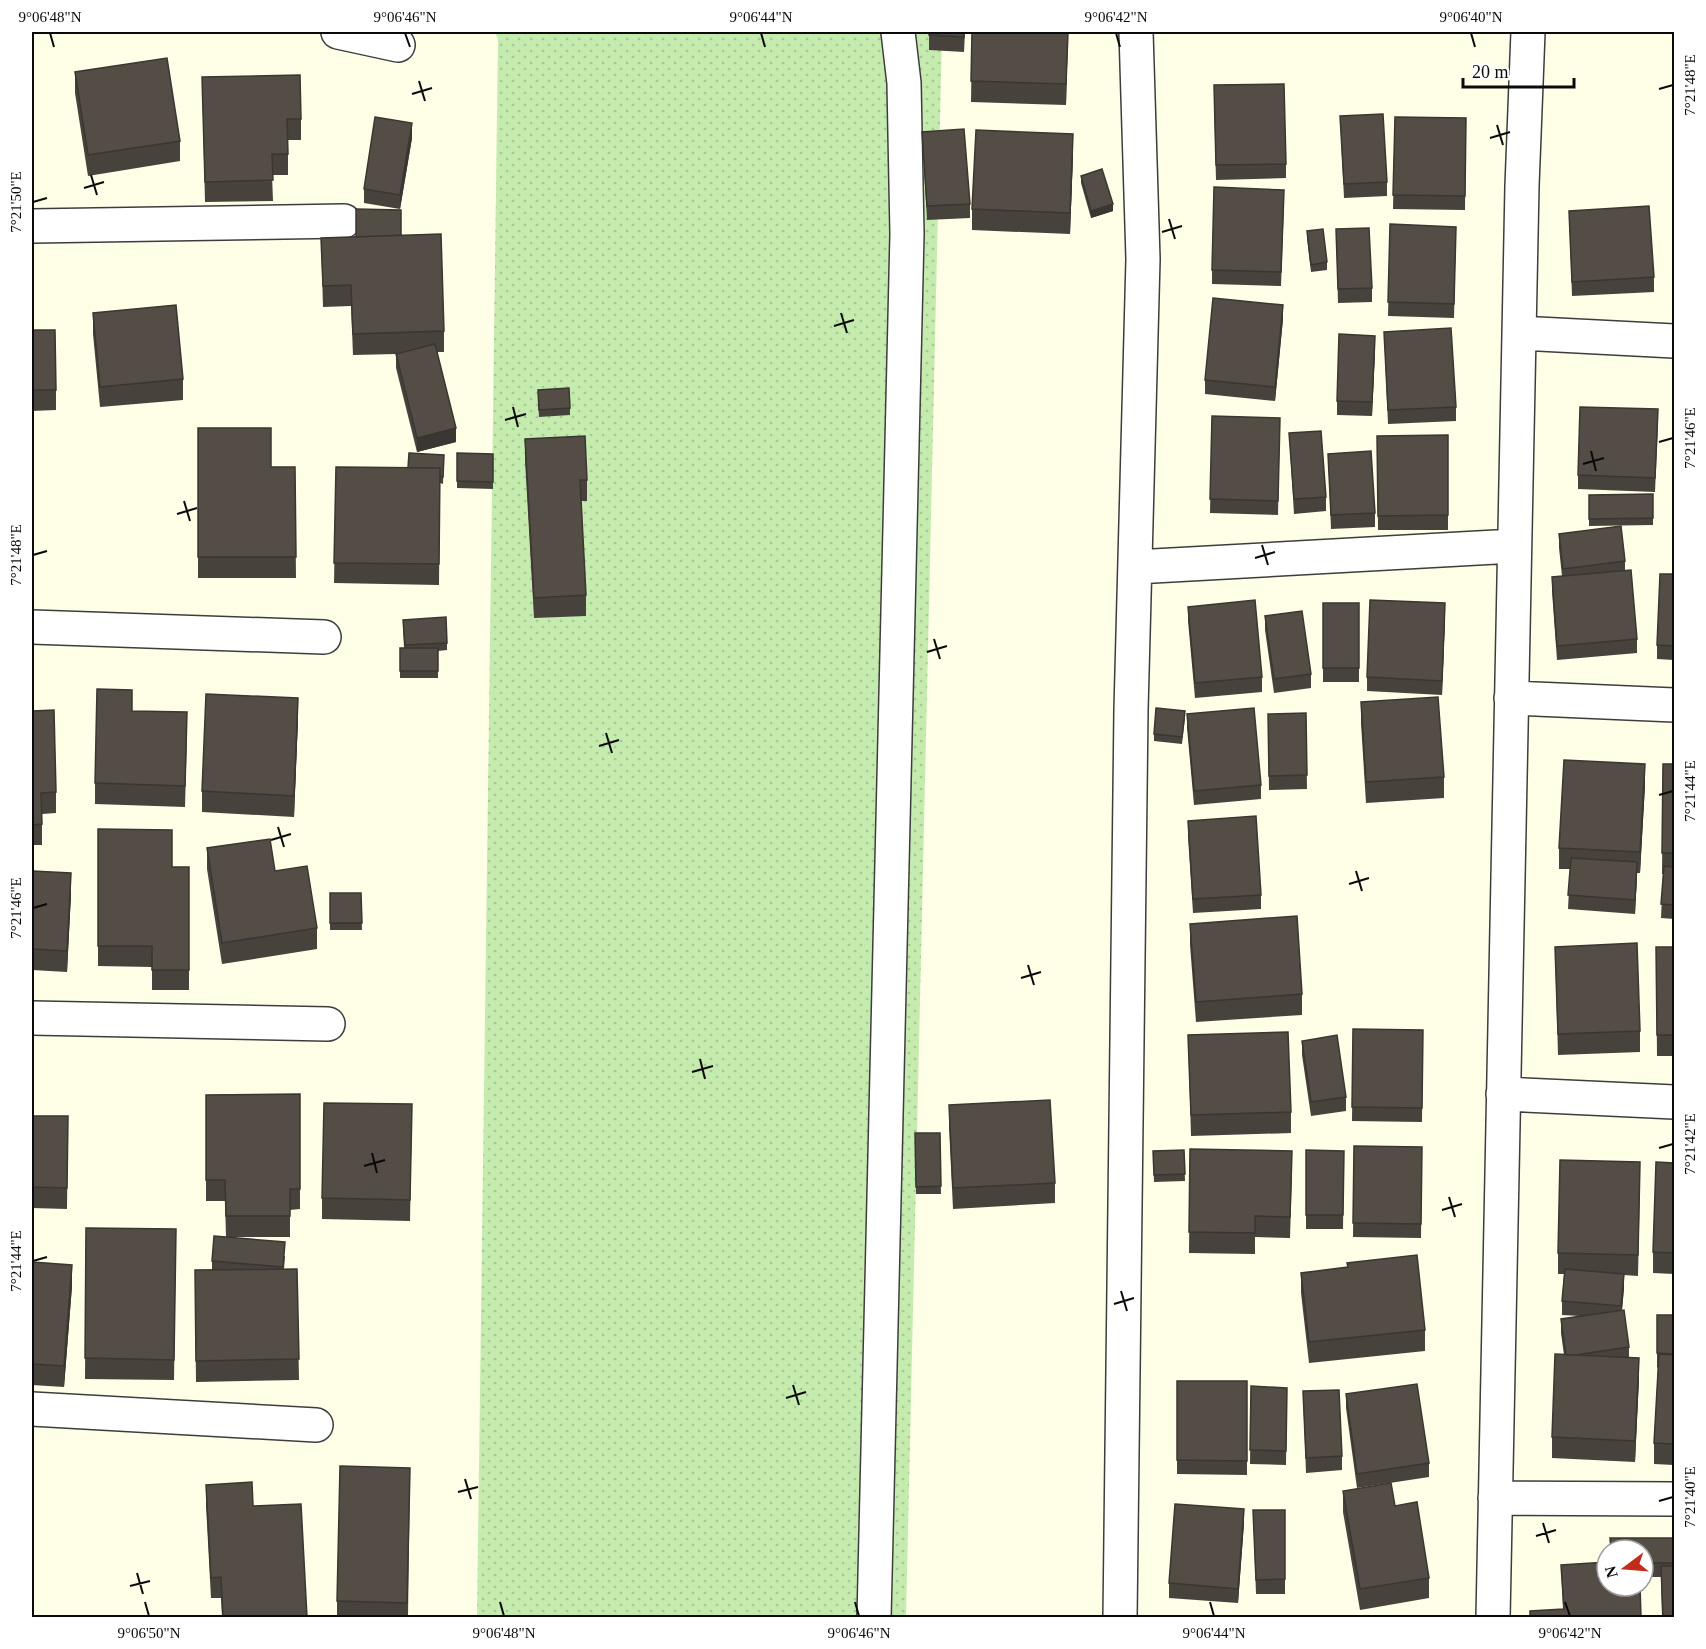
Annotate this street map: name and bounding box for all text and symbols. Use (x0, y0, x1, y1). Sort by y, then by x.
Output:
text: 9°06'48"N (18, 9, 82, 25)
text: 9°06'46"N (373, 9, 437, 25)
text: 9°06'44"N (729, 9, 793, 25)
text: 9°06'42"N (1084, 9, 1148, 25)
text: 9°06'40"N (1439, 9, 1503, 25)
scale bar (1463, 51, 1574, 89)
text: 7°21'48"E (1682, 54, 1698, 116)
text: 20 m (1472, 62, 1509, 82)
text: 7°21'50"E (8, 171, 24, 233)
text: 7°21'46"E (1682, 407, 1698, 469)
text: 7°21'48"E (8, 524, 24, 586)
text: 7°21'44"E (1682, 760, 1698, 822)
text: 7°21'46"E (8, 877, 24, 939)
text: 7°21'42"E (1682, 1113, 1698, 1175)
text: 7°21'44"E (8, 1230, 24, 1292)
text: 7°21'40"E (1682, 1466, 1698, 1528)
north arrow (1595, 1538, 1655, 1598)
text: N (1601, 1564, 1621, 1580)
text: 9°06'50"N (117, 1625, 181, 1641)
text: 9°06'48"N (472, 1625, 536, 1641)
text: 9°06'46"N (827, 1625, 891, 1641)
text: 9°06'44"N (1182, 1625, 1246, 1641)
text: 9°06'42"N (1538, 1625, 1602, 1641)

